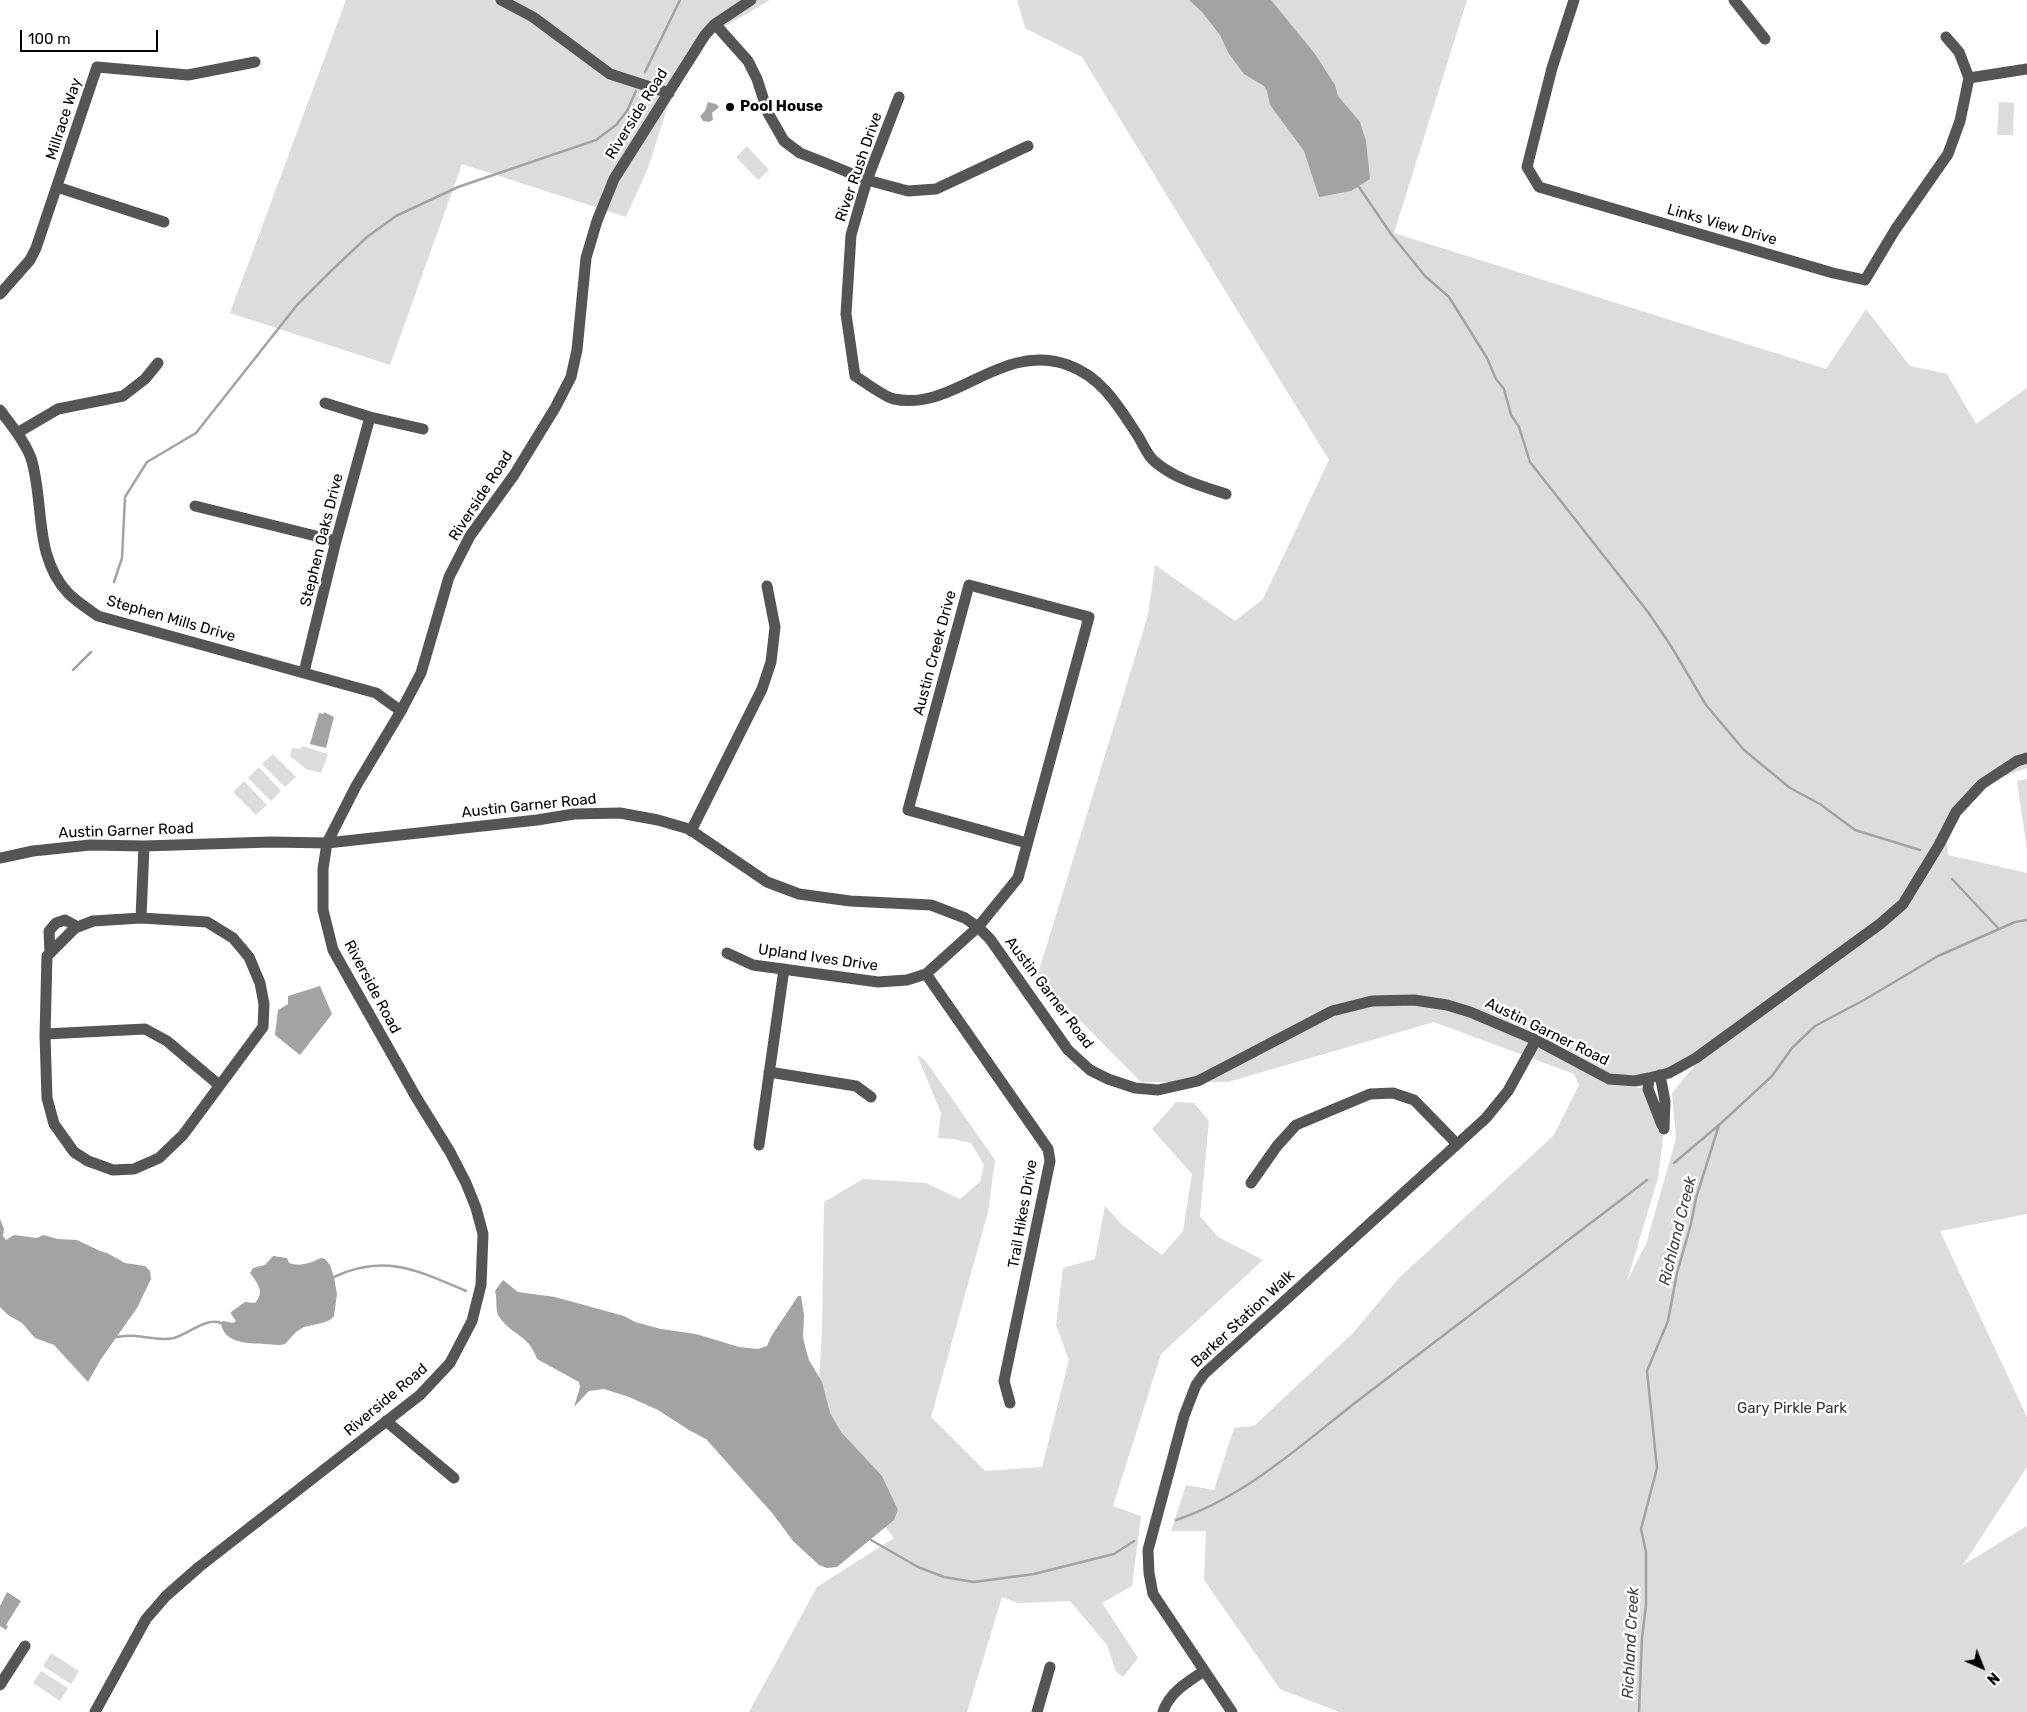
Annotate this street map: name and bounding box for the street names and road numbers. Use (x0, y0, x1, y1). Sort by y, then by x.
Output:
street label: Riverside Road (602, 65, 672, 163)
street label: Millrace Way (42, 76, 86, 162)
street label: River Rush Drive (832, 110, 886, 224)
street label: Links View Drive (1665, 201, 1779, 249)
street label: Riverside Road (445, 448, 517, 544)
street label: Stephen Oaks Drive (297, 472, 347, 608)
street label: Austin Creek Drive (910, 588, 960, 718)
street label: Stephen Mills Drive (105, 592, 237, 646)
street label: Austin Garner Road (461, 790, 597, 822)
street label: Austin Garner Road (58, 820, 194, 842)
street label: Austin Garner Road (1001, 933, 1097, 1053)
street label: Riverside Road (340, 937, 404, 1037)
street label: Upland Ives Drive (757, 941, 879, 975)
street label: Austin Garner Road (1482, 994, 1612, 1070)
street label: Trail Hikes Drive (1005, 1158, 1041, 1270)
street label: Barker Station Walk (1188, 1266, 1298, 1372)
street label: Riverside Road (341, 1360, 431, 1440)

